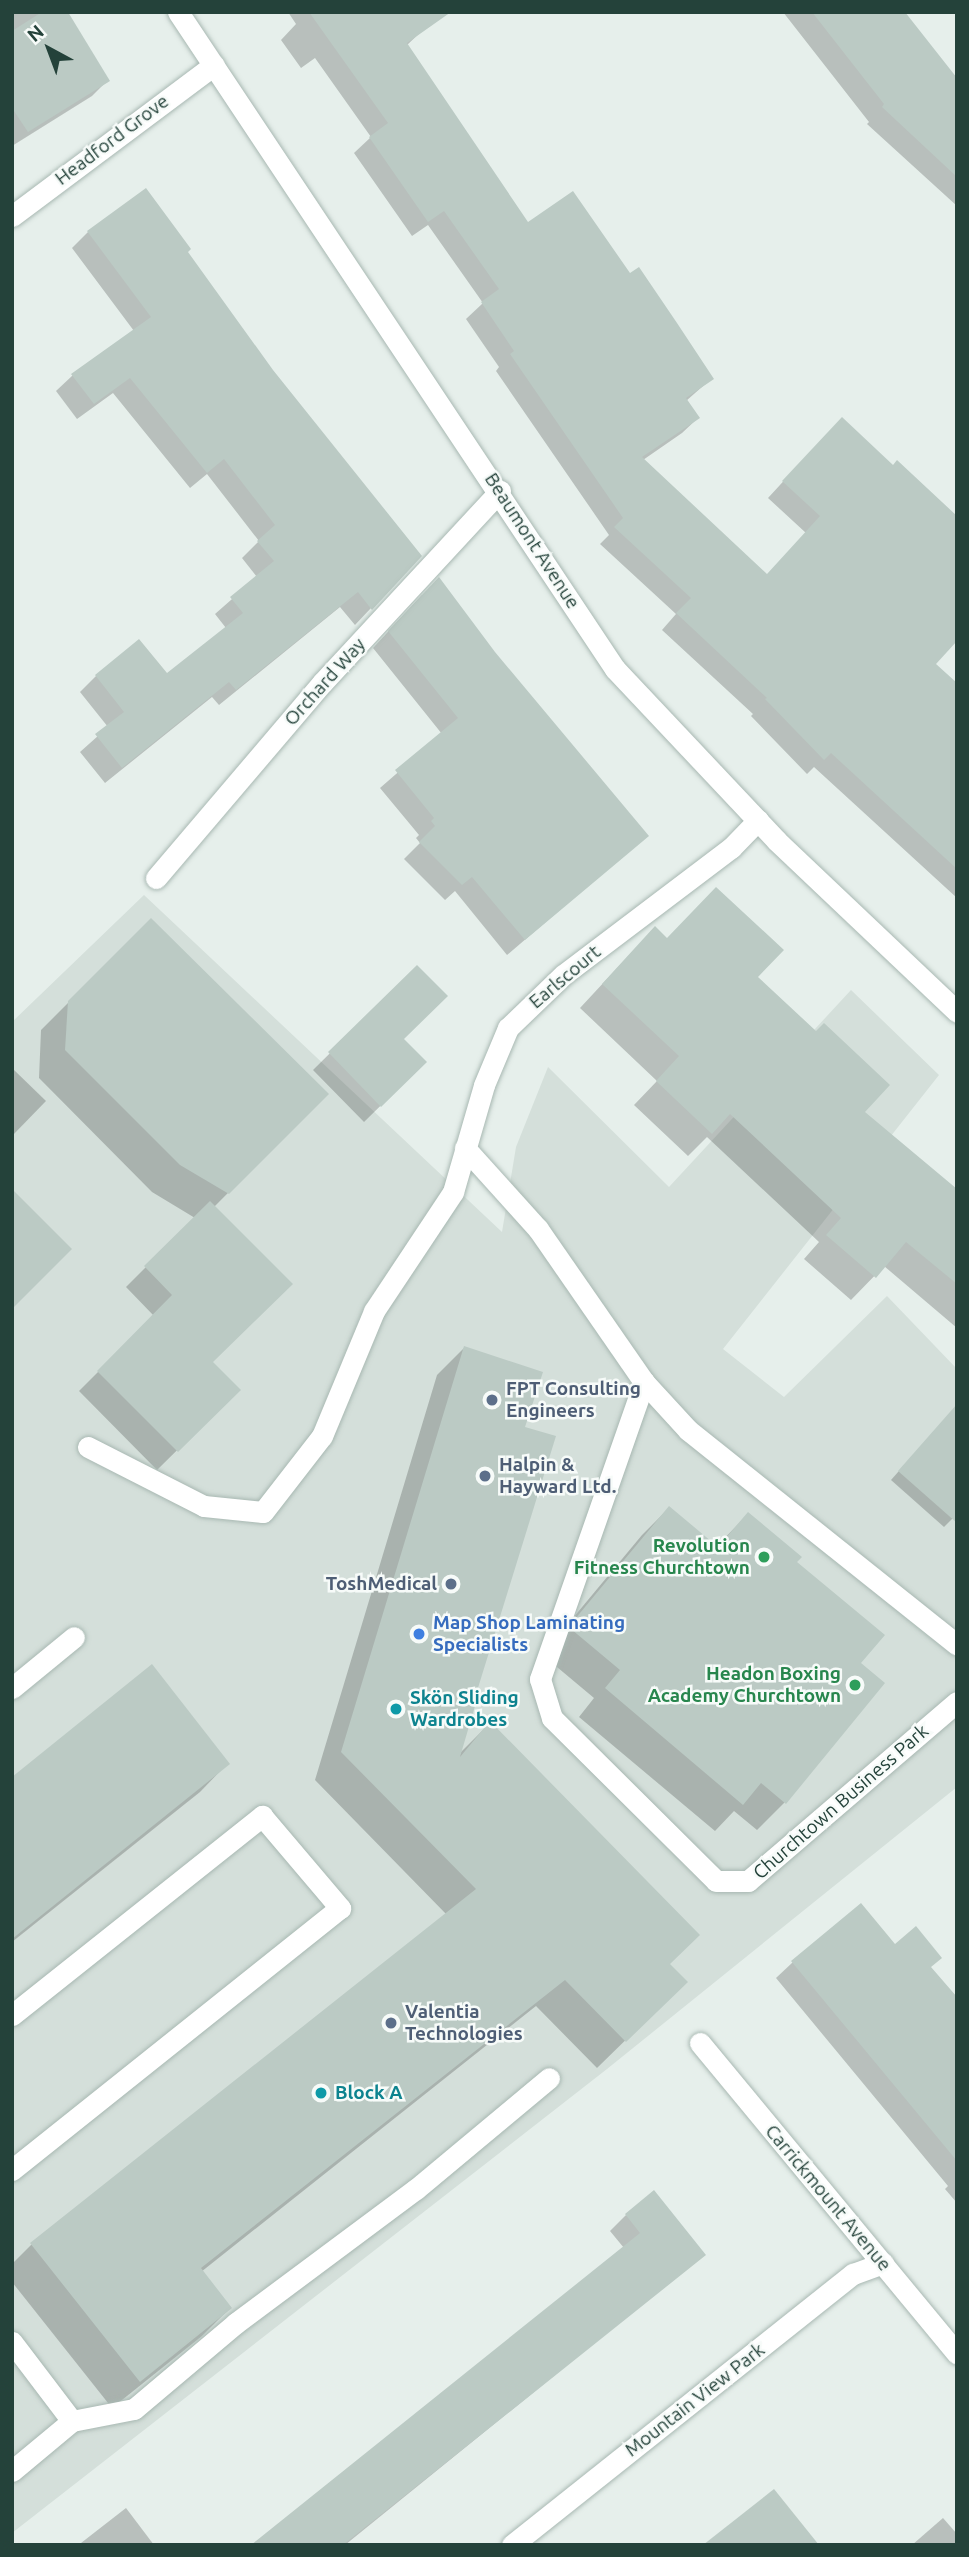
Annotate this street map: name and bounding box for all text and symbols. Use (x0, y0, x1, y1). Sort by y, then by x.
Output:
north arrow (14, 14, 84, 84)
text: N (23, 20, 48, 46)
street label: Headford Grove (51, 90, 173, 190)
street label: Beaumont Avenue (480, 469, 584, 613)
street label: Orchard Way (280, 633, 370, 731)
street label: Earlscourt (525, 941, 605, 1013)
place label: FPT Consulting Engineers (506, 1378, 641, 1422)
marker: FPT Consulting Engineers (484, 1392, 500, 1408)
place label: Halpin & Hayward Ltd. (499, 1454, 616, 1498)
marker: Halpin & Hayward Ltd. (477, 1468, 493, 1484)
place label: Revolution Fitness Churchtown (574, 1535, 750, 1579)
marker: Revolution Fitness Churchtown (756, 1549, 772, 1565)
place label: ToshMedical (326, 1573, 437, 1595)
marker: ToshMedical (443, 1576, 459, 1592)
place label: Map Shop Laminating Specialists (433, 1612, 625, 1656)
marker: Map Shop Laminating Specialists (411, 1626, 427, 1642)
place label: Headon Boxing Academy Churchtown (648, 1663, 841, 1707)
marker: Headon Boxing Academy Churchtown (847, 1677, 863, 1693)
place label: Skön Sliding Wardrobes (410, 1687, 519, 1731)
marker: Skön Sliding Wardrobes (388, 1701, 404, 1717)
street label: Churchtown Business Park (749, 1720, 933, 1884)
place label: Valentia Technologies (405, 2001, 523, 2045)
marker: Valentia Technologies (383, 2015, 399, 2031)
place label: Block A (335, 2082, 403, 2104)
marker: Block A (313, 2085, 329, 2101)
street label: Carrickmount Avenue (760, 2120, 896, 2276)
street label: Mountain View Park (621, 2338, 769, 2462)

